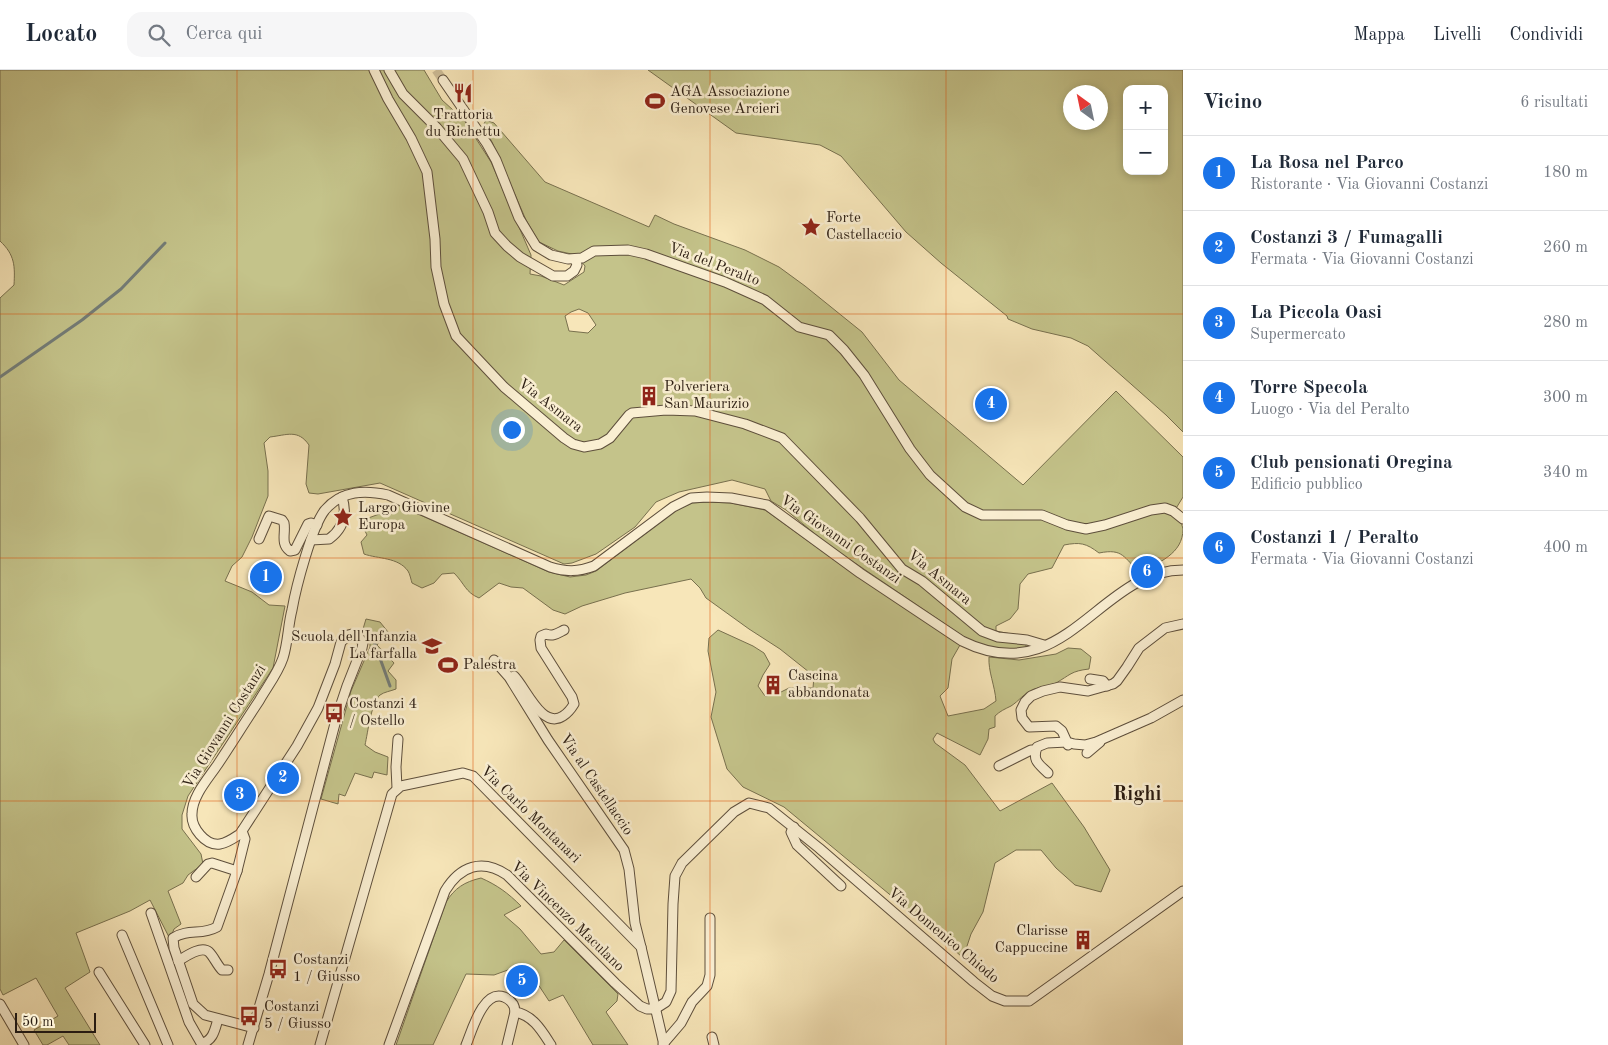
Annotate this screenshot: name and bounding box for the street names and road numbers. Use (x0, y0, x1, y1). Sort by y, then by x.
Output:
street label: Via del Peralto (666, 241, 762, 289)
street label: Via Asmara (515, 376, 586, 436)
street label: Via Giovanni Costanzi (777, 493, 903, 587)
street label: Via Asmara (904, 548, 974, 609)
street label: Via Giovanni Costanzi (181, 662, 269, 792)
street label: Via al Castellaccio (557, 732, 635, 838)
street label: Via Carlo Montanari (477, 764, 583, 866)
street label: Via Vincenzo Maculano (507, 859, 627, 975)
street label: Via Domenico Chiodo (885, 885, 1001, 987)

